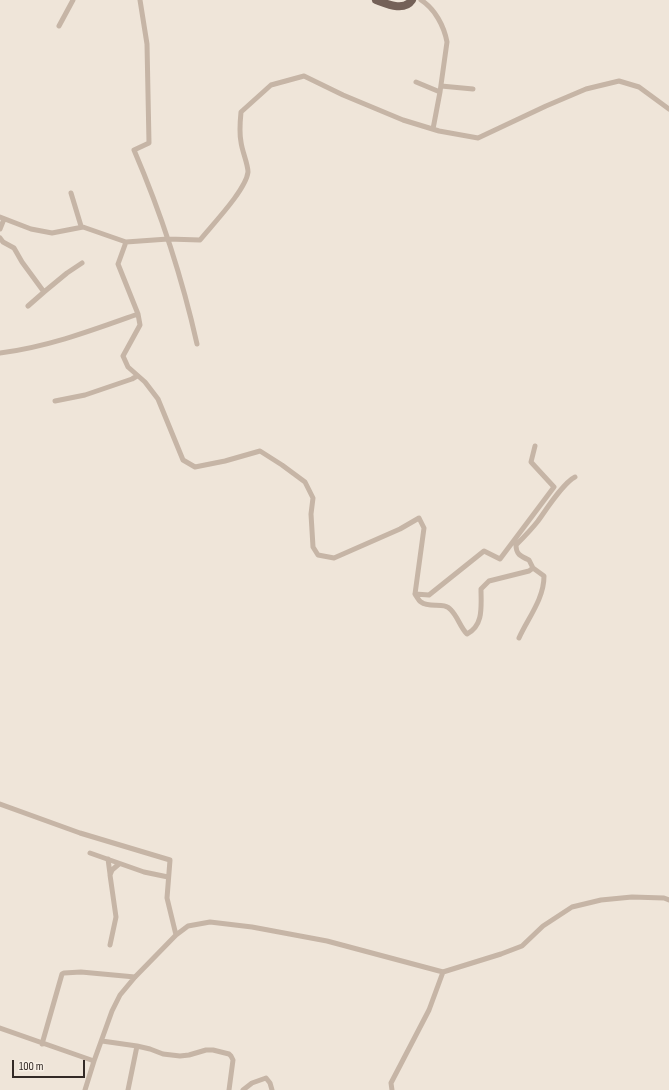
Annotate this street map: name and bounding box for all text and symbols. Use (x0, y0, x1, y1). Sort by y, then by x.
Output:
scale bar (14, 1052, 87, 1078)
text: 100 m (19, 1059, 44, 1074)

